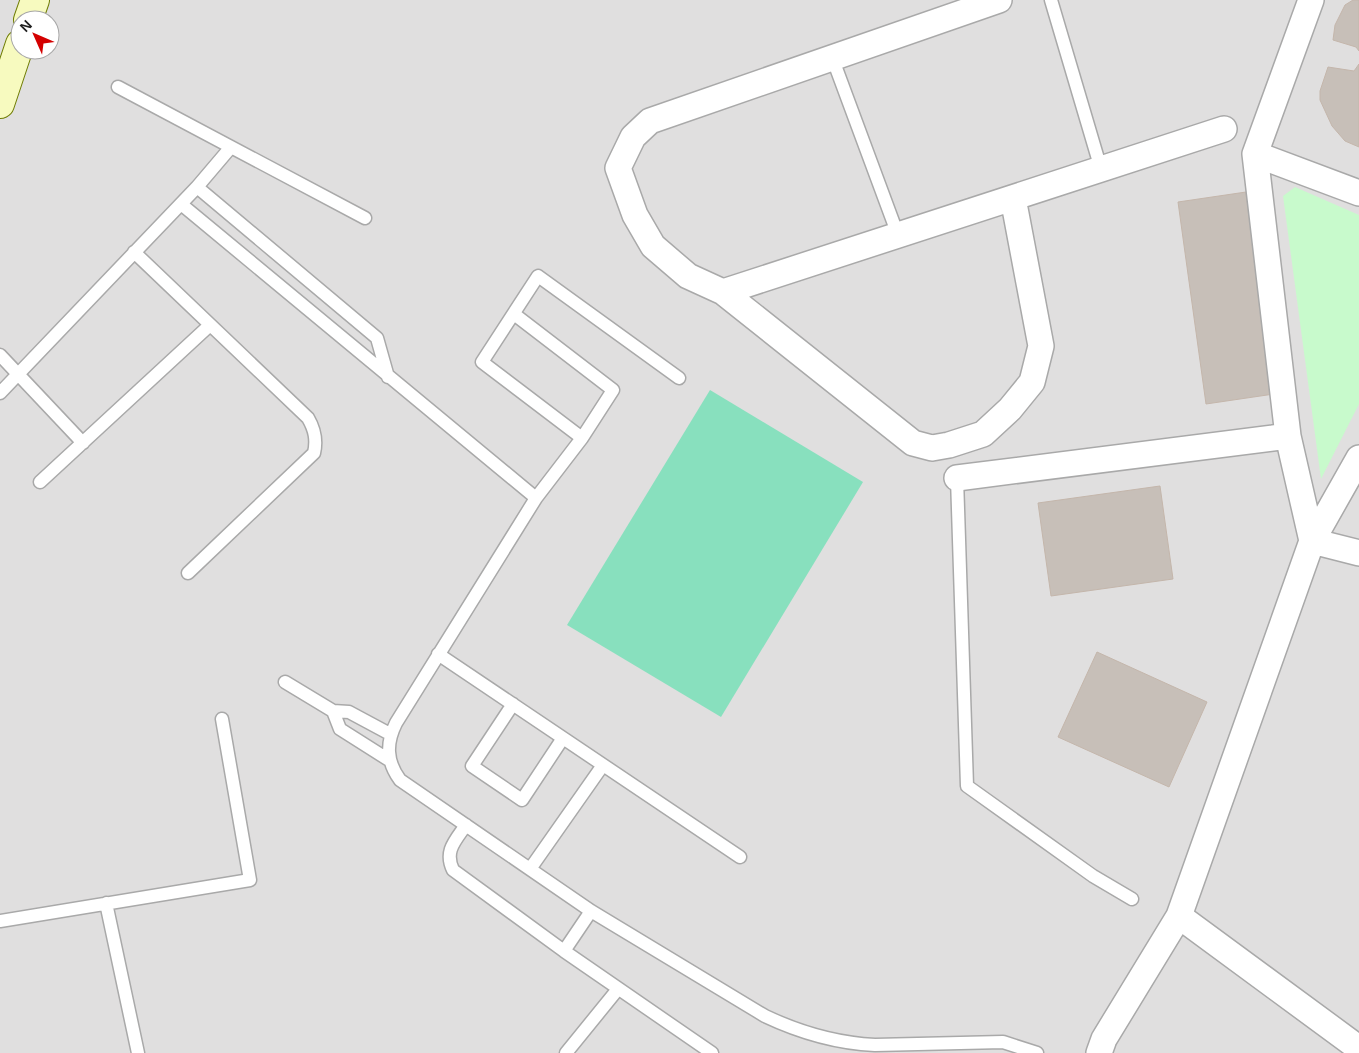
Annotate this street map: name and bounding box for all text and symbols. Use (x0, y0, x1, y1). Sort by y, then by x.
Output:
north arrow (10, 10, 60, 60)
text: N (17, 17, 35, 35)

